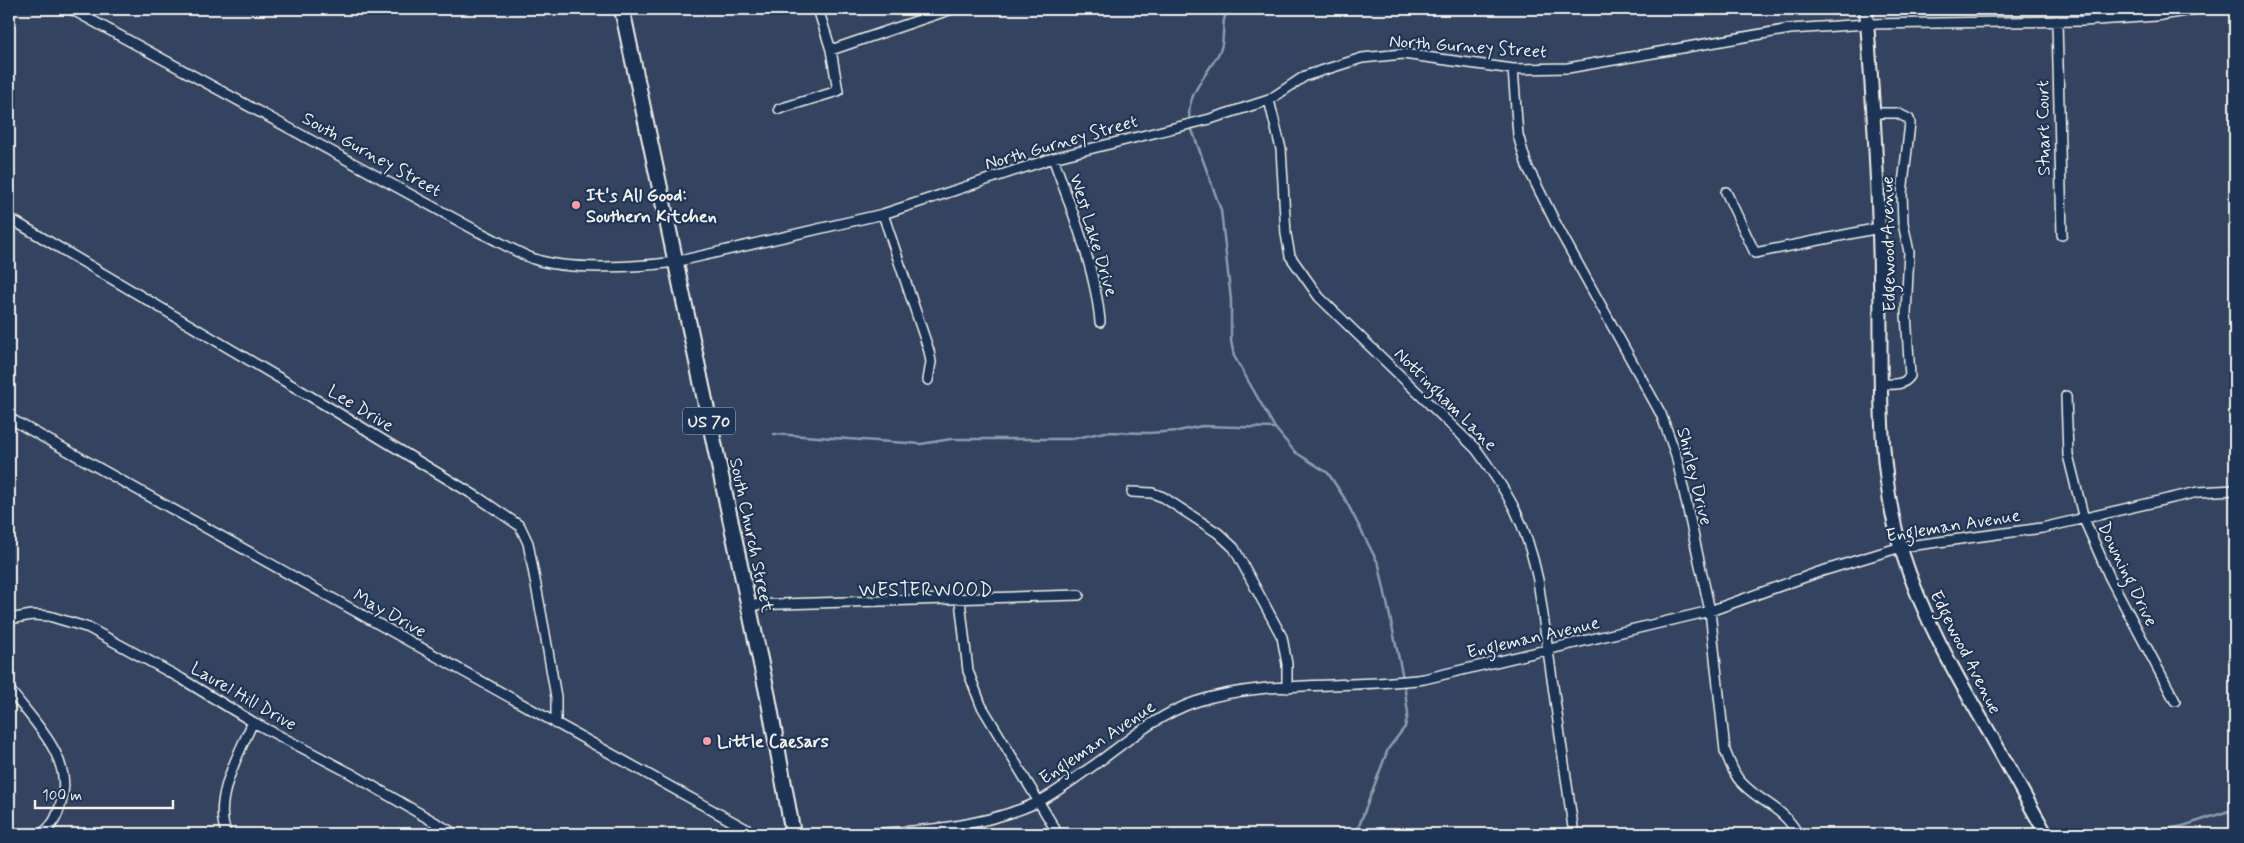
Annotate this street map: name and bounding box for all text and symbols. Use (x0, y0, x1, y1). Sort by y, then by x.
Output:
street label: North Gurney Street (1388, 30, 1548, 65)
street label: Stuart Court (2031, 80, 2057, 176)
street label: South Gurney Street (298, 107, 446, 203)
street label: North Gurney Street (982, 110, 1141, 176)
street label: West Lake Drive (1063, 171, 1123, 300)
street label: Edgewood Avenue (1876, 176, 1904, 312)
place label: It's All Good: Southern Kitchen (586, 184, 717, 229)
marker: It's All Good: Southern Kitchen (570, 199, 582, 211)
street label: Nottingham Lane (1387, 343, 1502, 458)
street label: Lee Drive (323, 380, 398, 438)
road number: US 70 (683, 408, 735, 434)
street label: Shirley Drive (1670, 425, 1718, 528)
street label: South Church Street (723, 456, 779, 615)
street label: Engleman Avenue (1884, 504, 2022, 550)
street label: Downing Drive (2090, 518, 2163, 632)
district label: WESTERWOOD (859, 578, 993, 603)
street label: May Drive (349, 584, 430, 644)
street label: Edgewood Avenue (1922, 587, 2007, 719)
street label: Engleman Avenue (1464, 611, 1603, 667)
street label: Laurel Hill Drive (186, 657, 301, 737)
street label: Engleman Avenue (1035, 695, 1162, 792)
place label: Little Caesars (717, 730, 829, 754)
marker: Little Caesars (701, 735, 713, 747)
scale bar (35, 778, 172, 810)
text: 100 m (42, 786, 82, 806)

